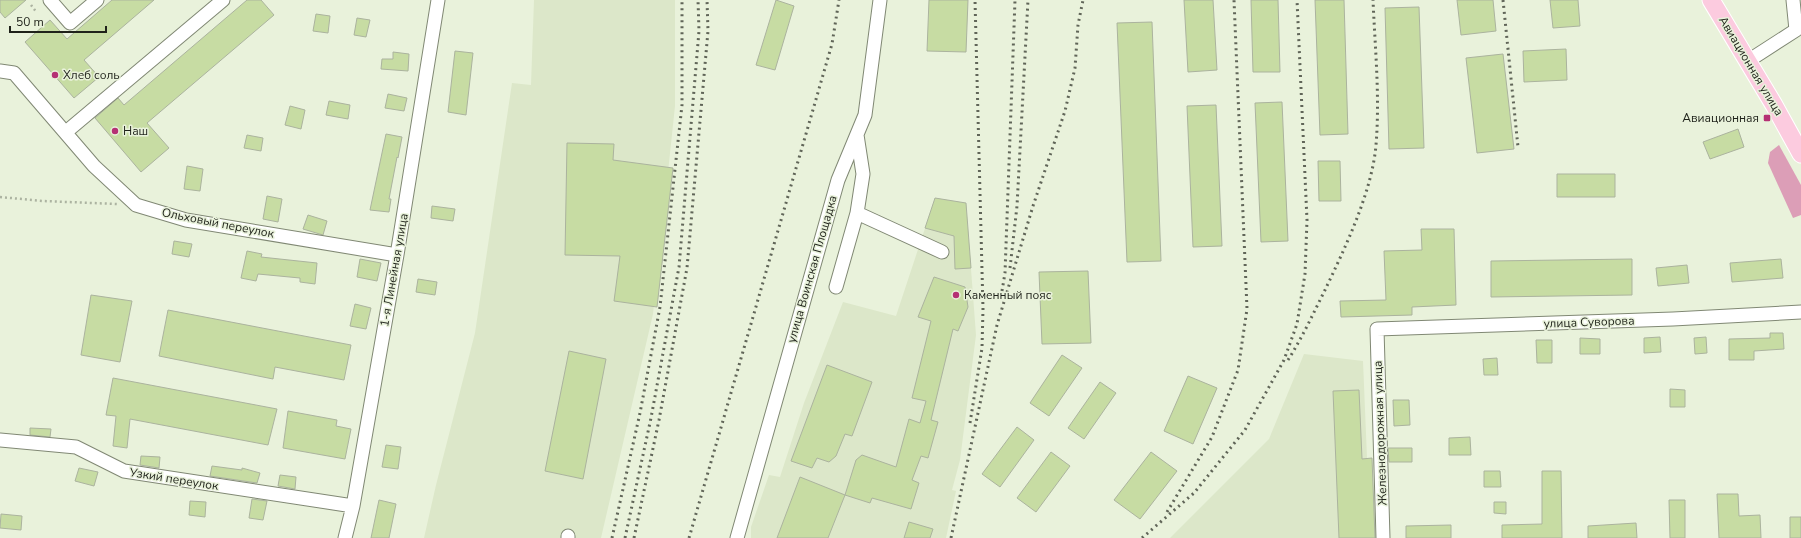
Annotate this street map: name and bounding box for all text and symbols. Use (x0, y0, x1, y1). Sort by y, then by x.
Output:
scale bar (10, 8, 106, 34)
text: 50 m (16, 14, 44, 30)
street label: Авиационная улица (1716, 14, 1786, 118)
place label: Хлеб соль (63, 67, 120, 83)
marker: Хлеб соль (50, 70, 60, 80)
place label: Авиационная (1682, 111, 1759, 125)
marker: Авиационная (1762, 113, 1772, 123)
place label: Наш (123, 123, 148, 139)
marker: Наш (110, 126, 120, 136)
street label: улица Воинская Площадка (783, 193, 841, 345)
street label: Ольховый переулок (161, 204, 276, 242)
street label: 1-я Линейная улица (376, 212, 412, 328)
place label: Каменный пояс (964, 287, 1052, 303)
marker: Каменный пояс (951, 290, 961, 300)
street label: улица Суворова (1543, 312, 1635, 332)
street label: Железнодорожная улица (1369, 360, 1391, 506)
street label: Узкий переулок (128, 464, 220, 494)

